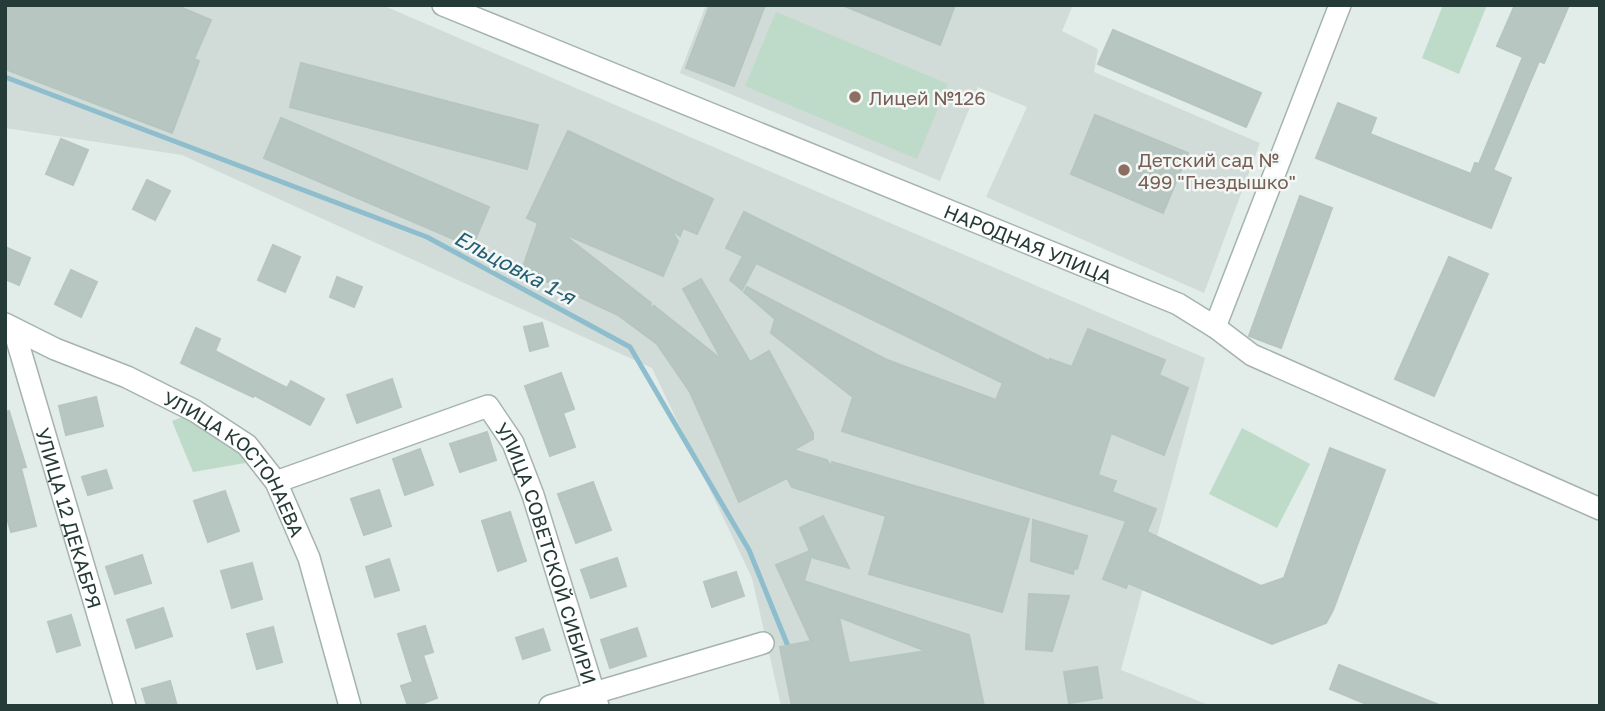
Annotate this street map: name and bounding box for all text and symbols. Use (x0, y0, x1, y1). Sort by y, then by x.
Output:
place label: Лицей №126 (869, 86, 986, 109)
marker: Лицей №126 (847, 89, 863, 105)
place label: Детский сад № 499 "Гнездышко" (1138, 148, 1296, 193)
marker: Детский сад № 499 "Гнездышко" (1116, 162, 1132, 178)
street label: НАРОДНАЯ УЛИЦА (941, 199, 1116, 288)
water label: Ельцовка 1-я (450, 224, 582, 311)
street label: УЛИЦА КОСТОНАЕВА (160, 386, 310, 540)
street label: УЛИЦА СОВЕТСКОЙ СИБИРИ (491, 418, 602, 687)
street label: УЛИЦА 12 ДЕКАБРЯ (32, 425, 107, 611)

